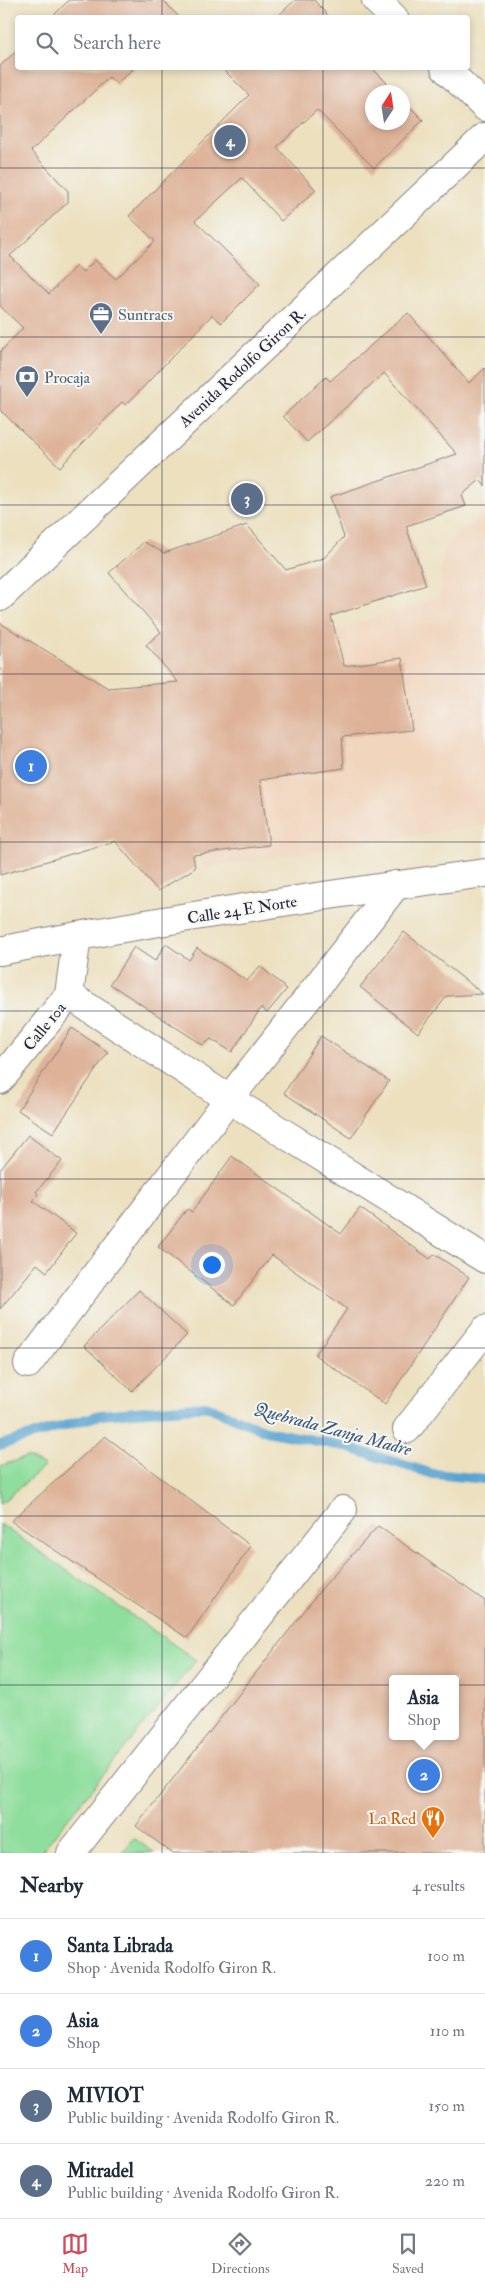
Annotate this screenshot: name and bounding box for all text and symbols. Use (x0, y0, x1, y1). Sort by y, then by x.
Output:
search box (15, 15, 470, 70)
icon: search (33, 29, 61, 57)
text: Search here (73, 31, 161, 55)
north arrow (365, 85, 410, 130)
pin: 4 (214, 122, 246, 160)
office icon: Suntracs (88, 301, 114, 335)
street label: Avenida Rodolfo Giron R. (174, 304, 310, 432)
place label: Suntracs (118, 305, 173, 325)
bank icon: Procaja (14, 364, 40, 398)
place label: Procaja (44, 368, 91, 388)
pin: 3 (231, 480, 263, 518)
pin: 1 (15, 747, 47, 785)
street label: Calle 24 E Norte (186, 891, 299, 929)
street label: Calle 10a (19, 998, 71, 1055)
your location (199, 1252, 225, 1278)
water label: Quebrada Zanja Madre (252, 1397, 415, 1462)
popup (389, 1675, 459, 1740)
text: Asia (407, 1686, 439, 1710)
text: Shop (407, 1710, 441, 1730)
pin: 2 (408, 1756, 440, 1794)
restaurant icon: La Red (420, 1805, 446, 1839)
place label: La Red (369, 1809, 416, 1829)
text: Nearby (20, 1872, 83, 1899)
text: 4 results (412, 1876, 465, 1896)
text: Santa Librada (67, 1934, 173, 1958)
text: 1 (33, 1946, 39, 1966)
text: 100 m (427, 1946, 465, 1966)
text: Shop · Avenida Rodolfo Giron R. (67, 1958, 276, 1978)
text: Asia (67, 2009, 98, 2033)
text: 2 (32, 2021, 40, 2041)
text: 110 m (430, 2021, 465, 2041)
text: Shop (67, 2033, 100, 2053)
text: MIVIOT (67, 2084, 144, 2108)
text: 3 (33, 2096, 39, 2116)
text: 150 m (428, 2096, 465, 2116)
text: Public building · Avenida Rodolfo Giron R. (67, 2108, 339, 2128)
text: Mitradel (67, 2159, 134, 2183)
text: 4 (32, 2171, 40, 2191)
text: 220 m (425, 2171, 465, 2191)
text: Public building · Avenida Rodolfo Giron R. (67, 2183, 339, 2203)
tab: Map (61, 2230, 89, 2277)
tab: Directions (211, 2230, 270, 2277)
tab: Saved (392, 2230, 424, 2277)

